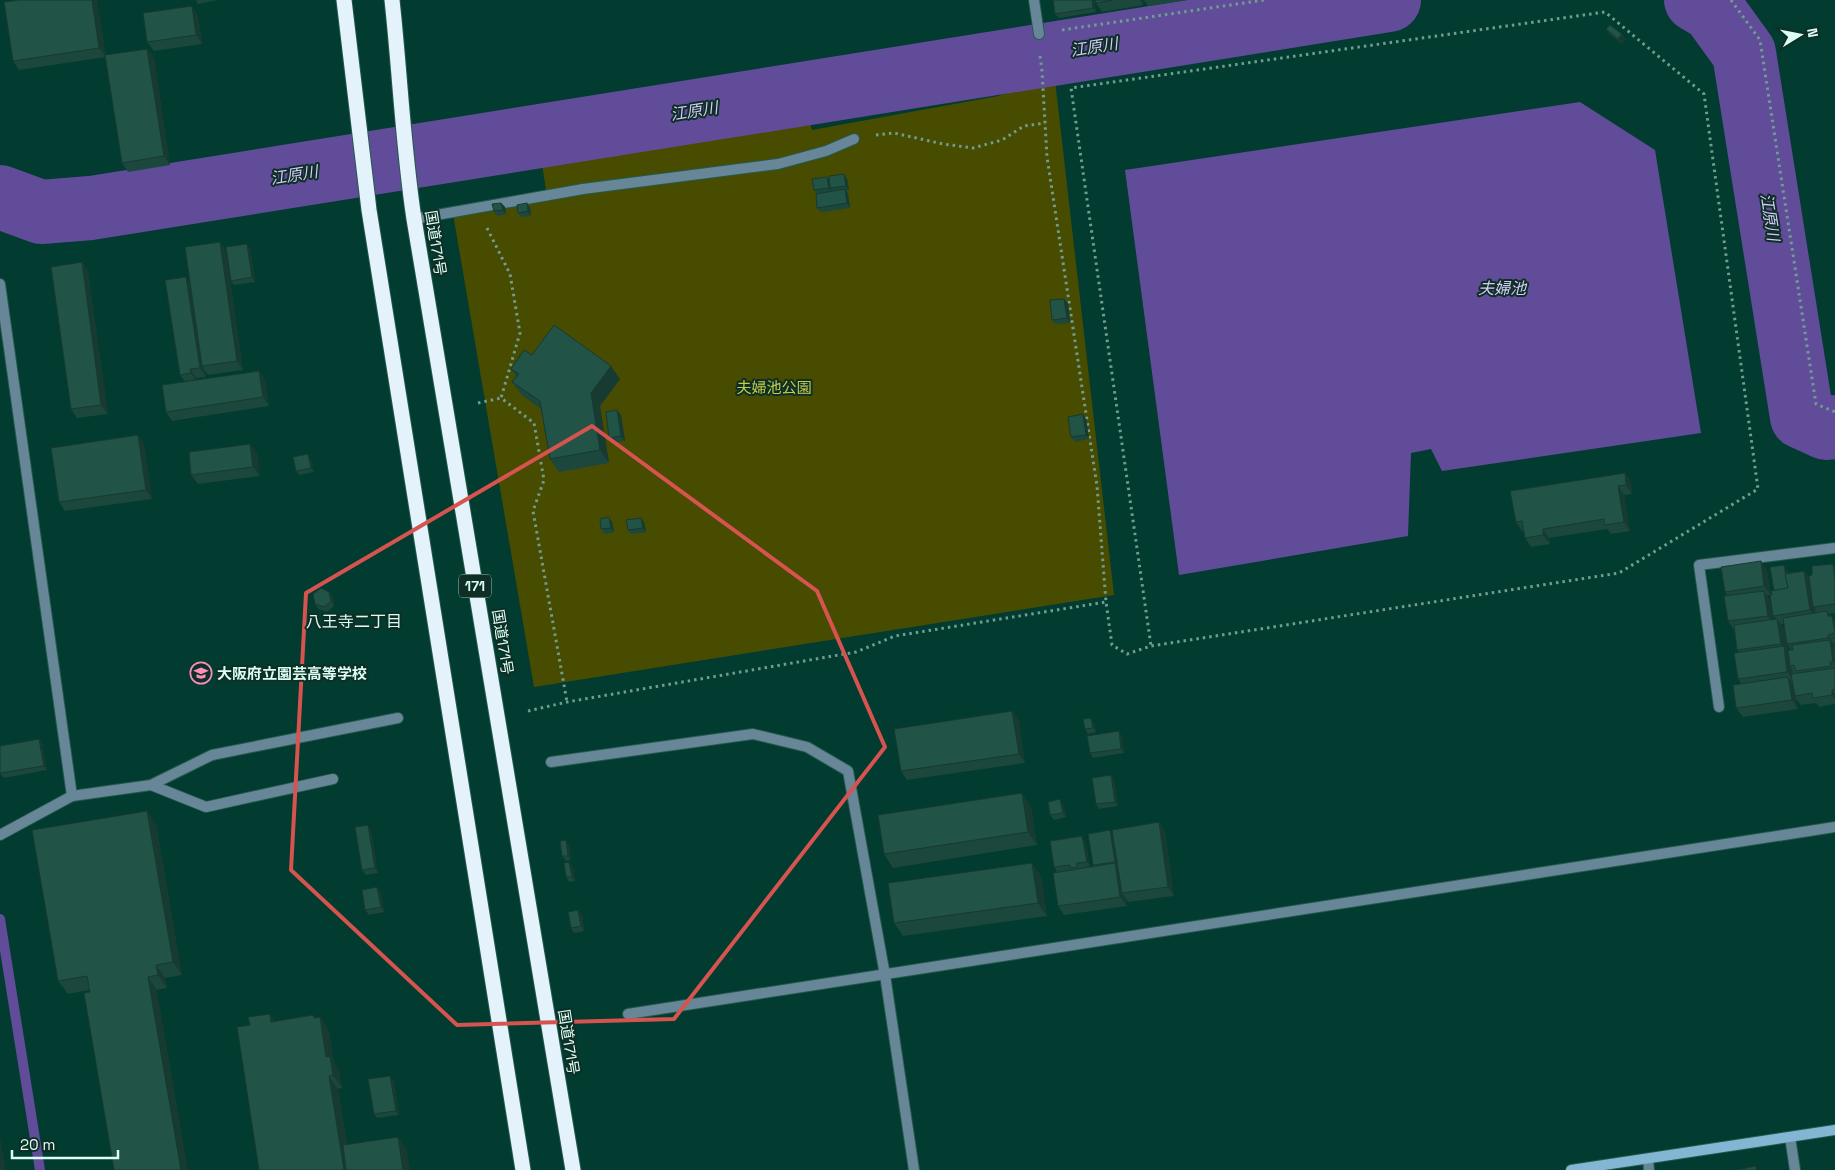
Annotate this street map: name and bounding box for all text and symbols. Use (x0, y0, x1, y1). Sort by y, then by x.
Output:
north arrow (1775, 10, 1825, 60)
text: N (1803, 27, 1822, 39)
water label: 江原川 (1069, 33, 1121, 61)
water label: 江原川 (669, 97, 721, 125)
water label: 江原川 (269, 161, 321, 189)
water label: 江原川 (1756, 192, 1784, 244)
street label: 国道171号 (421, 209, 451, 277)
water label: 夫婦池 (1478, 278, 1528, 299)
park label: 夫婦池公園 (736, 378, 812, 397)
road number: 171 (459, 574, 491, 598)
street label: 国道171号 (488, 608, 518, 676)
district label: 八王寺二丁目 (306, 611, 402, 632)
school or university icon: 大阪府立園芸高等学校 (189, 661, 213, 685)
place label: 大阪府立園芸高等学校 (217, 664, 367, 683)
street label: 国道171号 (554, 1008, 584, 1076)
scale bar (12, 1128, 119, 1160)
text: 20 m (20, 1135, 55, 1154)

